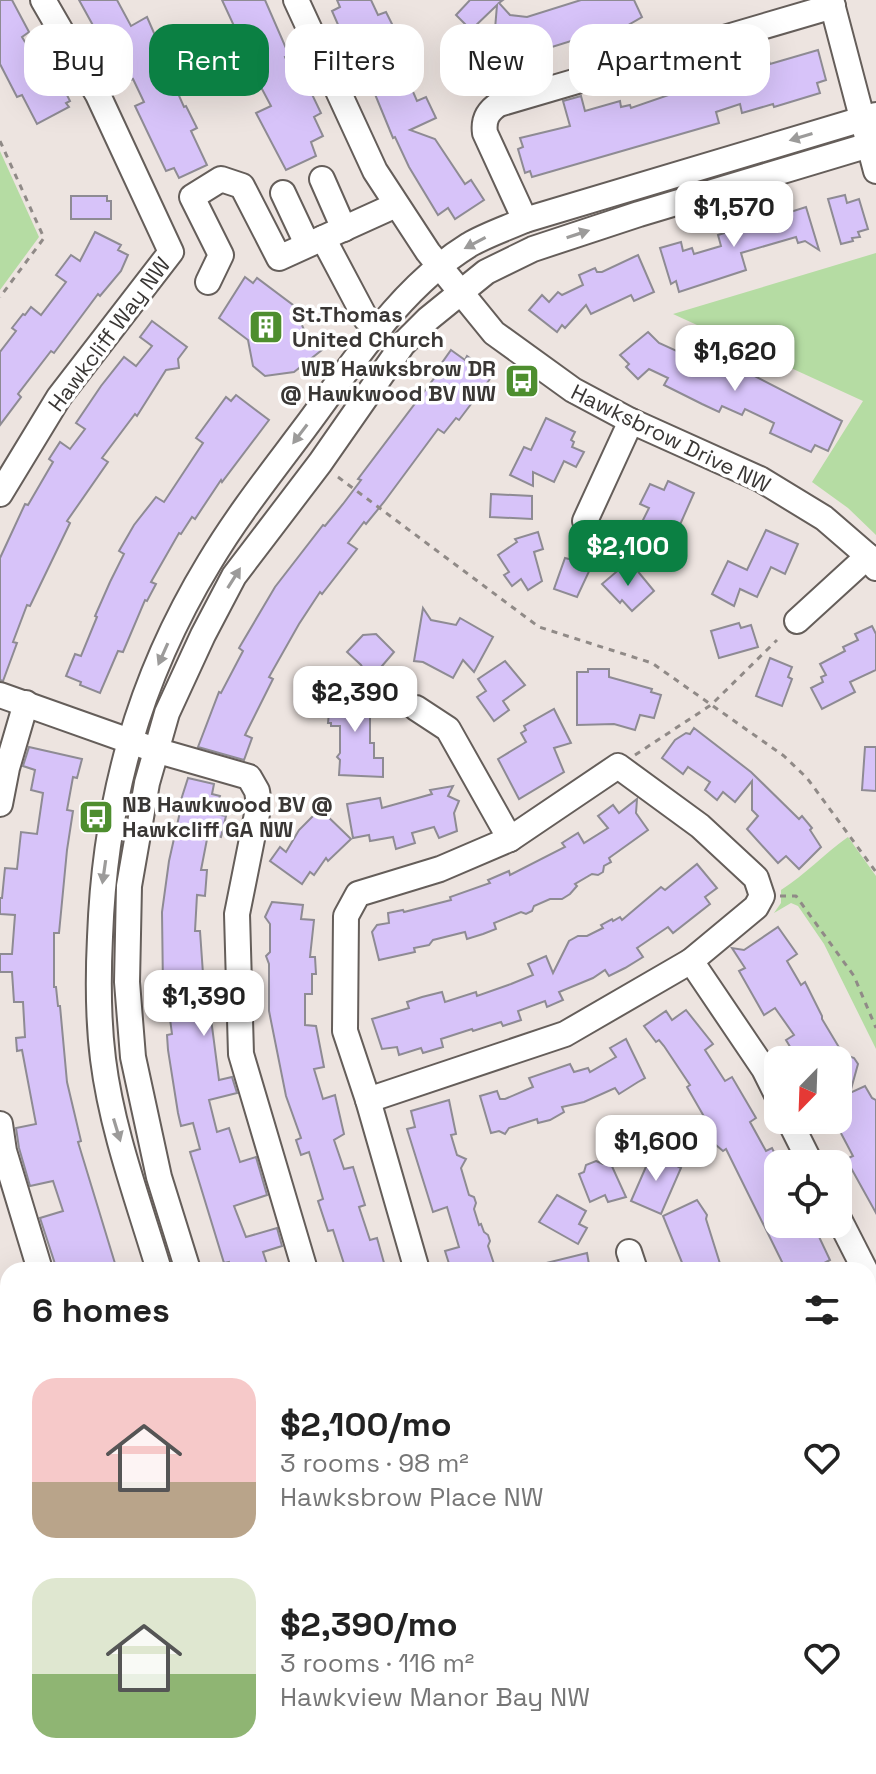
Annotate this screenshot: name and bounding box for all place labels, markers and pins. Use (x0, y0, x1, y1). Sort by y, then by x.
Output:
pin: $1,570 (669, 181, 799, 249)
place label: St.Thomas United Church (292, 300, 444, 353)
building icon: St.Thomas United Church (247, 308, 285, 346)
pin: $1,620 (670, 325, 800, 393)
place label: WB Hawksbrow DR @ Hawkwood BV NW (280, 354, 496, 407)
bus stop icon: WB Hawksbrow DR @ Hawkwood BV NW (503, 362, 541, 400)
pin: $2,100 (563, 520, 693, 588)
pin: $2,390 (290, 666, 420, 734)
place label: NB Hawkwood BV @ Hawkcliff GA NW (122, 790, 333, 843)
bus stop icon: NB Hawkwood BV @ Hawkcliff GA NW (77, 798, 115, 836)
pin: $1,390 (139, 970, 269, 1038)
pin: $1,600 (591, 1115, 721, 1183)

